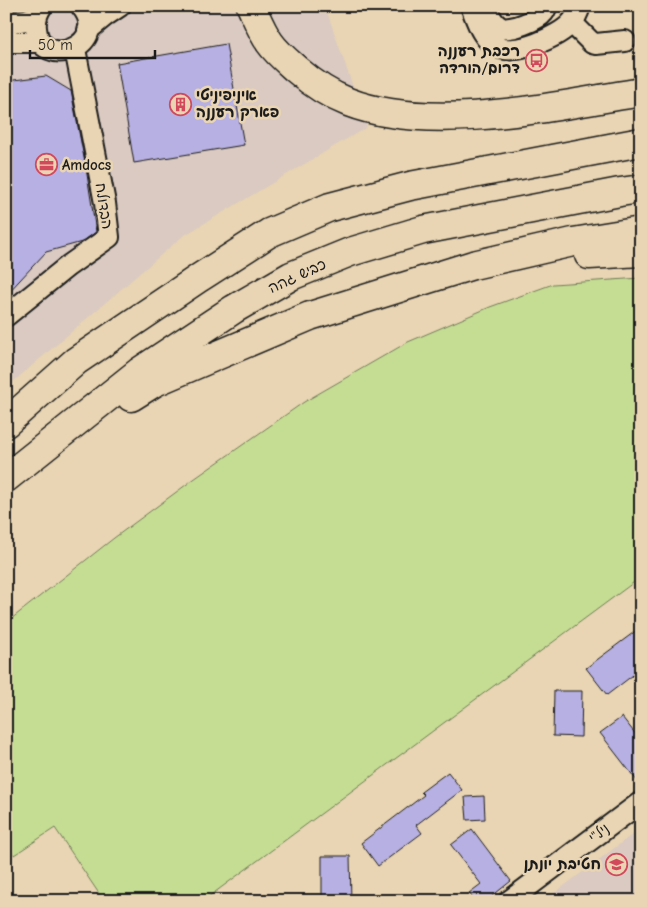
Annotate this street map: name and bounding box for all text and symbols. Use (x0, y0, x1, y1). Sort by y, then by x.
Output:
scale bar (30, 28, 155, 60)
text: 50 m (38, 36, 73, 54)
place label: רכבת רעננה דרום/הורדה (438, 42, 520, 77)
bus stop icon: רכבת רעננה דרום/הורדה (524, 48, 548, 72)
place label: איניפיניטי פארק רעננה (196, 86, 279, 121)
building icon: איניפיניטי פארק רעננה (168, 92, 192, 116)
office icon: Amdocs (34, 153, 58, 177)
place label: Amdocs (62, 156, 111, 174)
street label: הבדולח (91, 181, 117, 231)
street label: כביש גהה (265, 255, 329, 297)
street label: ניל"י (585, 819, 613, 847)
school or university icon: חטיבת יונתן (605, 852, 629, 876)
place label: חטיבת יונתן (524, 855, 601, 873)

